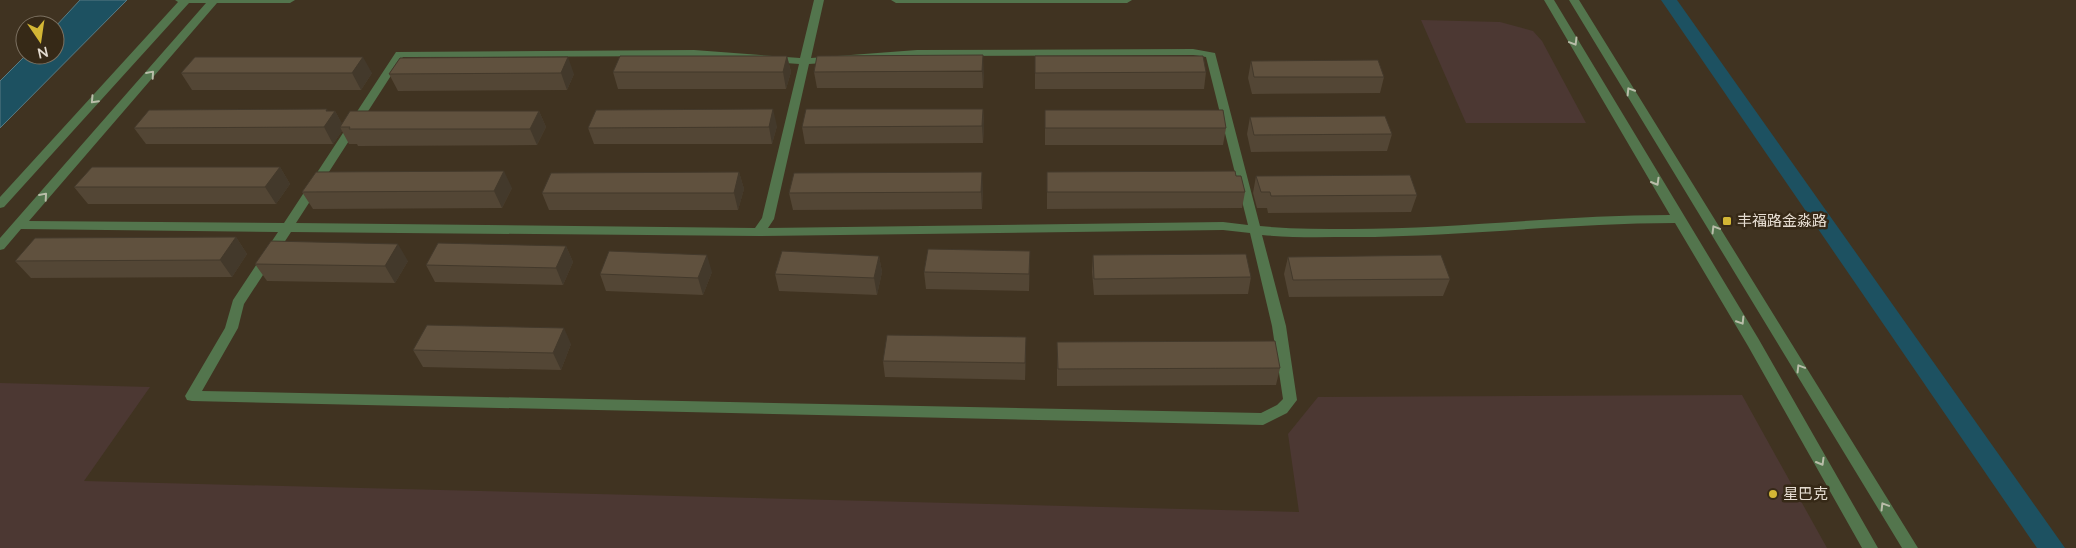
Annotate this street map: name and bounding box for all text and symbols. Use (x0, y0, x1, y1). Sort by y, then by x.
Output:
north arrow (15, 15, 65, 65)
one-way arrow (1568, 37, 1578, 46)
text: N (36, 44, 50, 63)
one-way arrow (145, 70, 154, 79)
one-way arrow (1626, 87, 1636, 96)
one-way arrow (91, 95, 100, 104)
one-way arrow (1650, 177, 1660, 186)
one-way arrow (38, 193, 47, 202)
place label: 丰福路金淼路 (1737, 211, 1827, 229)
marker: 丰福路金淼路 (1721, 215, 1733, 227)
one-way arrow (1711, 226, 1721, 235)
one-way arrow (1734, 316, 1744, 325)
one-way arrow (1796, 364, 1806, 373)
one-way arrow (1815, 457, 1825, 466)
place label: 星巴克 (1783, 484, 1828, 502)
marker: 星巴克 (1767, 488, 1779, 500)
one-way arrow (1881, 503, 1891, 512)

